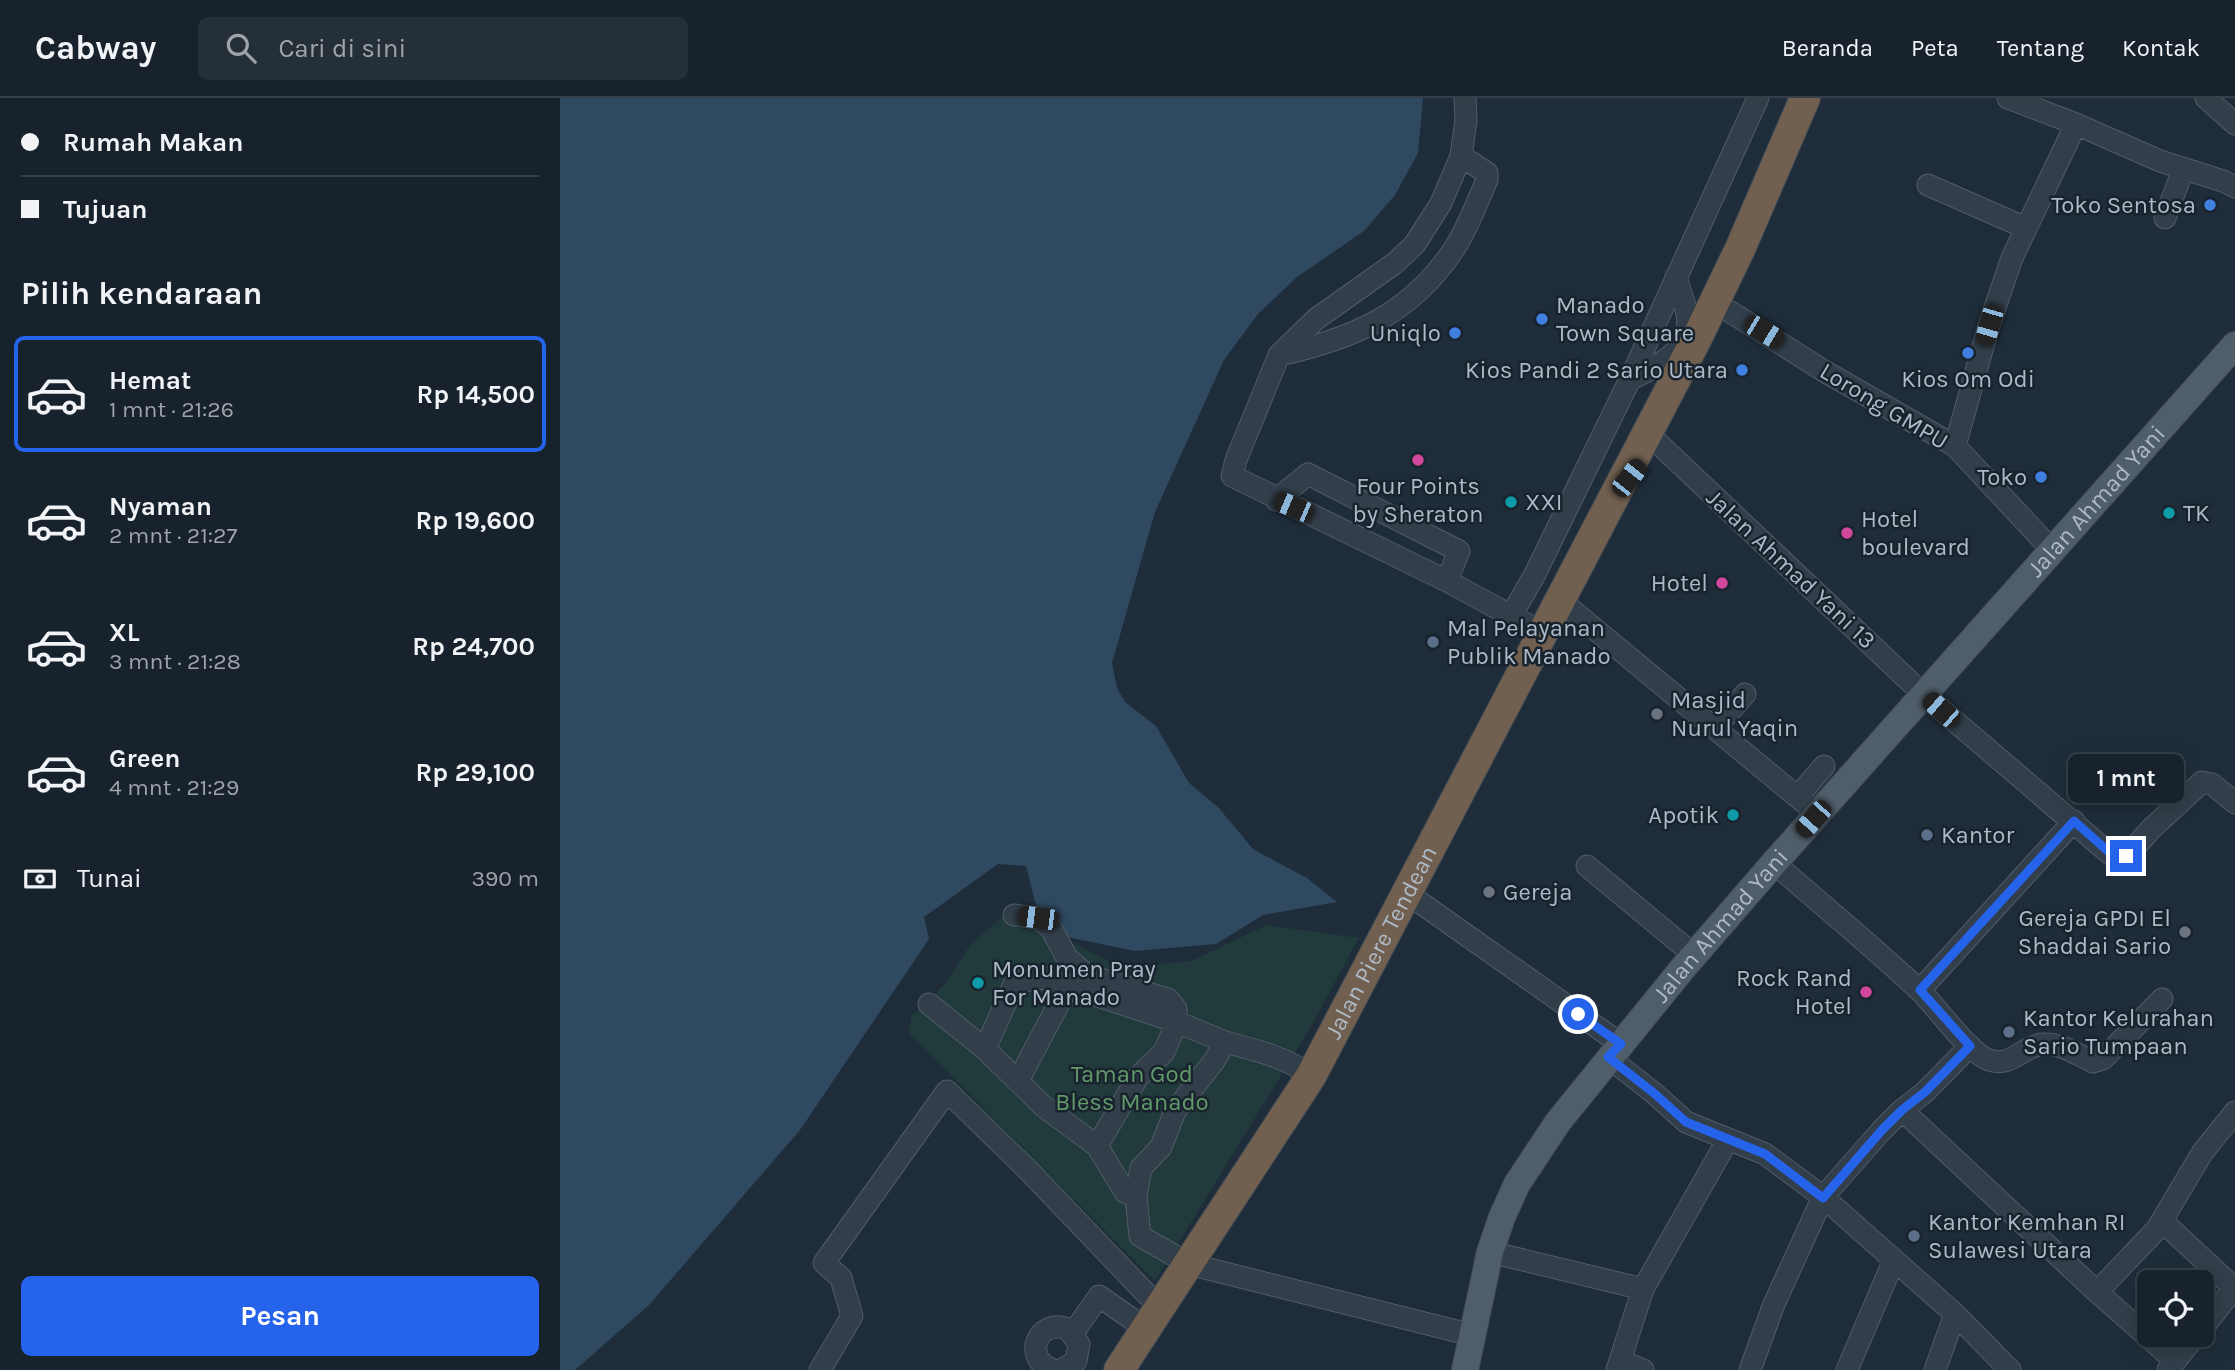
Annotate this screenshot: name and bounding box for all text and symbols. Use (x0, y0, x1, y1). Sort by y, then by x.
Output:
search box (198, 17, 688, 80)
text: Cabway (35, 29, 156, 67)
icon: search (222, 29, 260, 67)
text: Cari di sini (278, 33, 406, 64)
text: Beranda (1782, 34, 1873, 62)
text: Peta (1911, 34, 1959, 62)
text: Tentang (1997, 34, 2084, 62)
text: Kontak (2122, 34, 2200, 62)
text: Rumah Makan (63, 127, 243, 158)
place label: Toko Sentosa (2051, 191, 2196, 219)
text: Tujuan (63, 194, 147, 225)
marker: Toko Sentosa (2202, 197, 2218, 213)
text: Pilih kendaraan (21, 275, 262, 312)
place label: Manado Town Square (1556, 291, 1694, 347)
car (1974, 302, 2005, 348)
marker: Manado Town Square (1534, 311, 1550, 327)
car (1741, 312, 1788, 352)
place label: Uniqlo (1370, 319, 1441, 347)
marker: Uniqlo (1447, 325, 1463, 341)
marker: Kios Om Odi (1960, 345, 1976, 361)
place label: Kios Pandi 2 Sario Utara (1465, 356, 1728, 384)
street label: Lorong GMPU (1815, 357, 1953, 455)
marker: Kios Pandi 2 Sario Utara (1734, 362, 1750, 378)
icon: car (25, 363, 88, 426)
text: Hemat (109, 365, 191, 396)
place label: Kios Om Odi (1901, 365, 2035, 393)
text: Rp 14,500 (416, 379, 535, 410)
text: 1 mnt · 21:26 (109, 396, 234, 423)
street label: Jalan Ahmad Yani (2021, 419, 2171, 583)
marker: Four Points by Sheraton (1410, 452, 1426, 468)
car (1608, 455, 1651, 501)
place label: Toko (1977, 463, 2027, 491)
marker: Toko (2033, 469, 2049, 485)
place label: Four Points by Sheraton (1353, 472, 1483, 528)
street label: Jalan Ahmad Yani 13 (1701, 483, 1881, 655)
place label: XXI (1525, 488, 1563, 516)
icon: car (25, 489, 88, 552)
car (1270, 489, 1317, 525)
text: Nyaman (109, 491, 212, 522)
marker: XXI (1503, 494, 1519, 510)
place label: TK (2183, 499, 2210, 527)
text: Rp 19,600 (415, 505, 535, 536)
place label: Hotel boulevard (1861, 505, 1970, 561)
marker: TK (2161, 505, 2177, 521)
text: 2 mnt · 21:27 (109, 522, 237, 549)
marker: Hotel boulevard (1839, 525, 1855, 541)
place label: Hotel (1651, 569, 1708, 597)
marker: Hotel (1714, 575, 1730, 591)
place label: Mal Pelayanan Publik Manado (1447, 614, 1611, 670)
icon: car (25, 615, 88, 678)
text: XL (109, 617, 140, 648)
text: Rp 24,700 (412, 631, 535, 662)
marker: Mal Pelayanan Publik Manado (1425, 634, 1441, 650)
text: 3 mnt · 21:28 (109, 648, 241, 675)
place label: Masjid Nurul Yaqin (1671, 686, 1798, 742)
car (1919, 688, 1964, 732)
marker: Masjid Nurul Yaqin (1649, 706, 1665, 722)
icon: car (25, 741, 88, 804)
text: Green (109, 743, 181, 774)
callout: 1 mnt (2068, 754, 2184, 804)
text: Rp 29,100 (416, 757, 535, 788)
text: 1 mnt (2096, 765, 2156, 792)
text: 4 mnt · 21:29 (109, 774, 239, 801)
car (1792, 796, 1835, 842)
place label: Apotik (1648, 801, 1719, 829)
marker: Apotik (1725, 807, 1741, 823)
place label: Kantor (1941, 821, 2014, 849)
marker: Kantor (1919, 827, 1935, 843)
route end (2110, 840, 2142, 872)
street label: Jalan Piere Tendean (1319, 841, 1443, 1044)
street label: Jalan Ahmad Yani (1647, 843, 1794, 1008)
icon: cash (21, 860, 59, 898)
text: Tunai (77, 863, 142, 894)
text: 390 m (471, 865, 539, 892)
place label: Gereja (1503, 878, 1573, 906)
marker: Gereja (1481, 884, 1497, 900)
place label: Gereja GPDI El Shaddai Sario (2018, 904, 2171, 960)
car (1016, 905, 1061, 931)
marker: Gereja GPDI El Shaddai Sario (2177, 924, 2193, 940)
place label: Monumen Pray For Manado (992, 955, 1156, 1011)
place label: Rock Rand Hotel (1736, 964, 1852, 1020)
marker: Monumen Pray For Manado (970, 975, 986, 991)
marker: Rock Rand Hotel (1858, 984, 1874, 1000)
route start (1562, 998, 1594, 1030)
place label: Kantor Kelurahan Sario Tumpaan (2023, 1004, 2214, 1060)
marker: Kantor Kelurahan Sario Tumpaan (2001, 1024, 2017, 1040)
park label: Taman God Bless Manado (1055, 1060, 1209, 1116)
place label: Kantor Kemhan RI Sulawesi Utara (1928, 1208, 2125, 1264)
marker: Kantor Kemhan RI Sulawesi Utara (1906, 1228, 1922, 1244)
map controls (2137, 1270, 2214, 1347)
button: locate (2137, 1270, 2214, 1347)
button: Pesan (21, 1276, 539, 1356)

